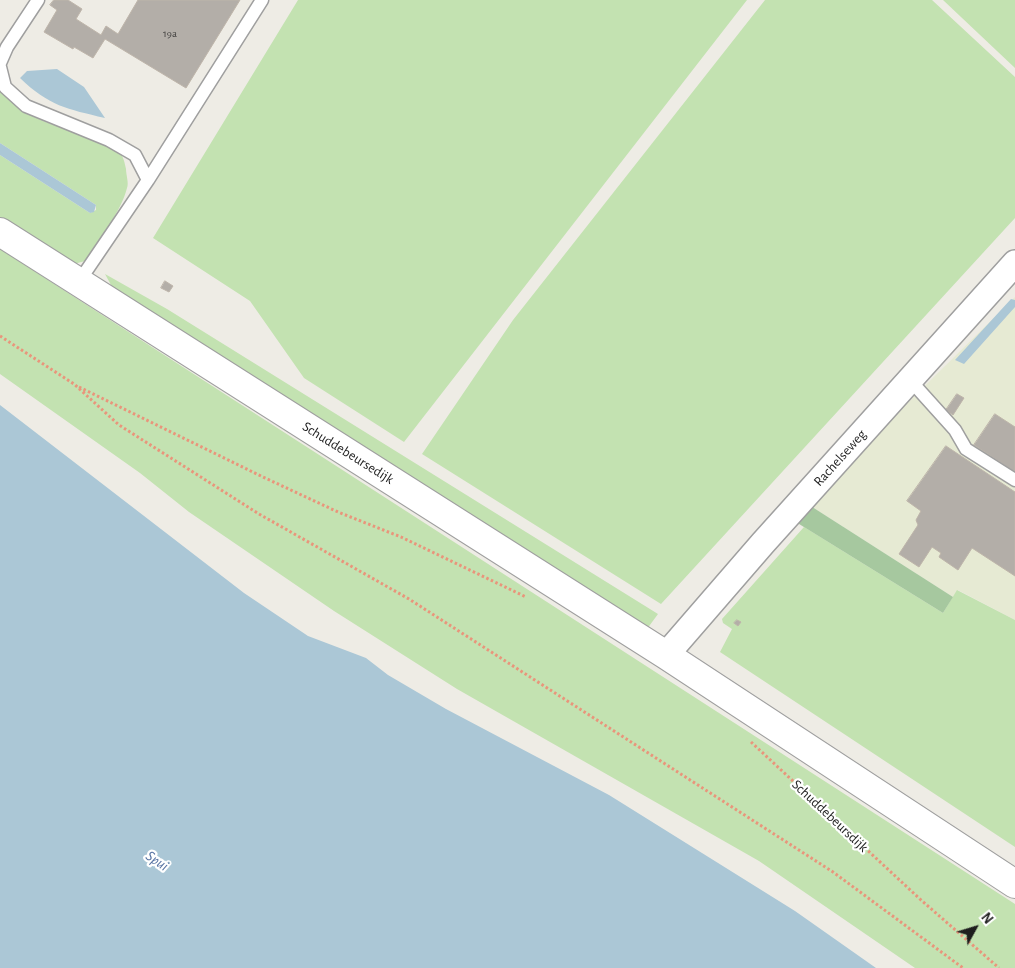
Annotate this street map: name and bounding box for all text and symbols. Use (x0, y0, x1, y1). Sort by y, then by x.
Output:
house number: 19a (163, 27, 177, 41)
street label: Schuddebeursedijk (299, 418, 397, 488)
street label: Rachelseweg (810, 426, 870, 490)
street label: Schuddebeursdijk (788, 776, 872, 856)
water label: Spui (142, 847, 172, 875)
north arrow (950, 903, 1000, 953)
text: N (978, 910, 995, 927)

